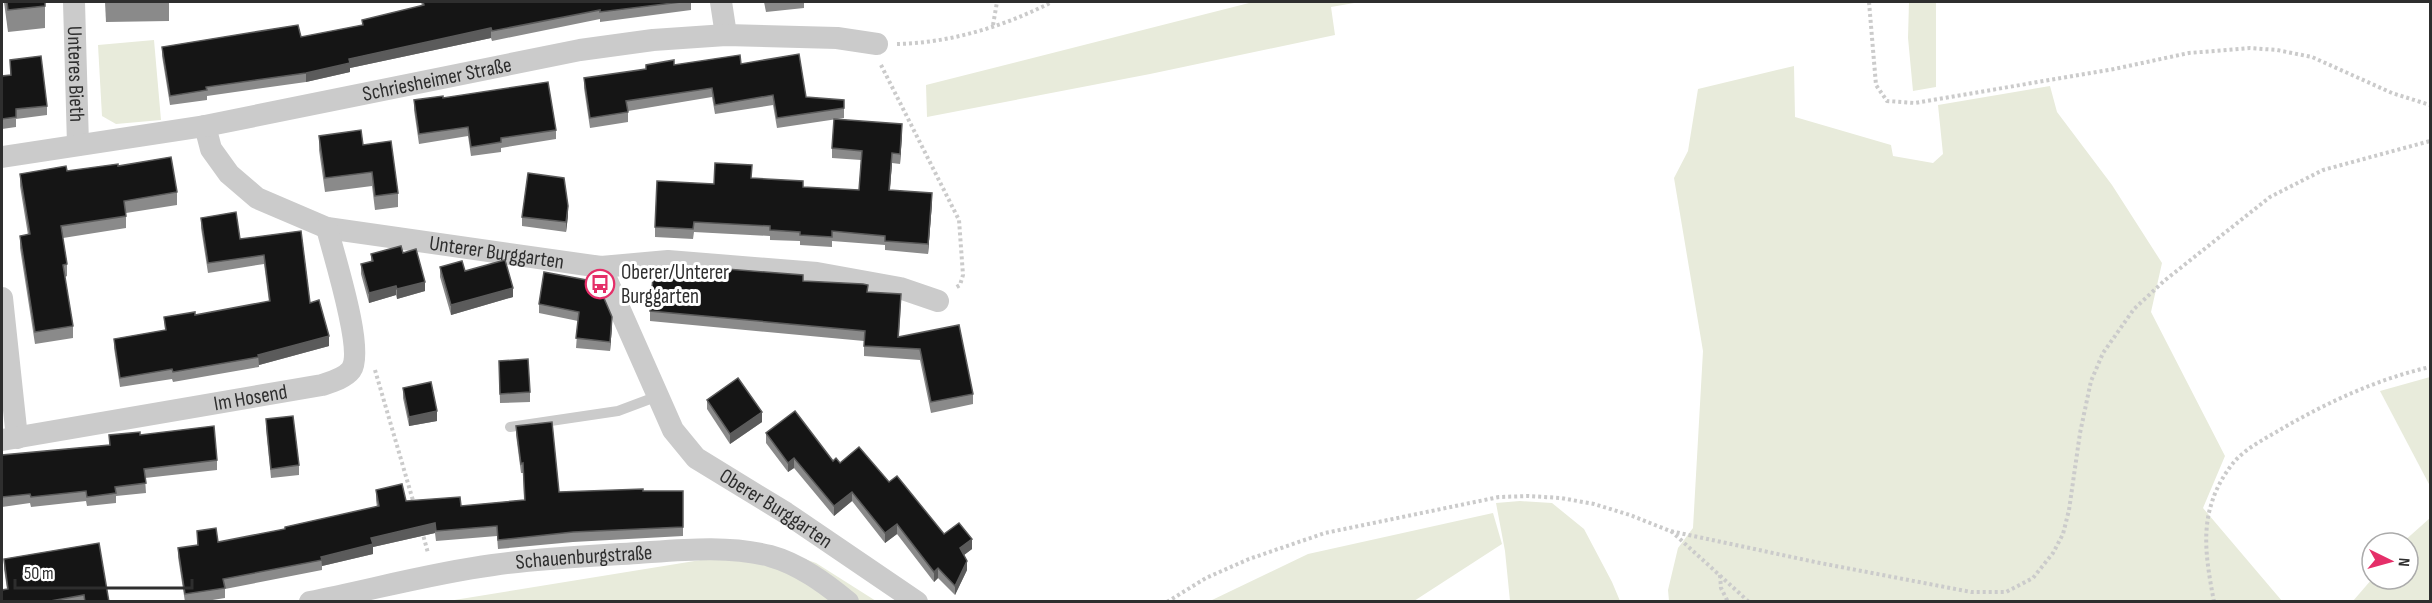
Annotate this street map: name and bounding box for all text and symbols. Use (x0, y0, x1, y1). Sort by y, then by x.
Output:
street label: Unteres Bieth (62, 25, 90, 122)
street label: Schriesheimer Straße (360, 52, 514, 106)
street label: Unterer Burggarten (428, 230, 566, 274)
place label: Oberer/Unterer Burggarten (621, 260, 729, 309)
bus stop icon: Oberer/Unterer Burggarten (584, 268, 616, 300)
street label: Im Hosend (212, 379, 289, 416)
street label: Oberer Burggarten (715, 463, 837, 554)
north arrow (2360, 531, 2420, 591)
street label: Schauenburgstraße (514, 540, 653, 574)
scale bar (15, 552, 192, 590)
text: N (2394, 557, 2413, 567)
text: 50 m (24, 563, 54, 584)

